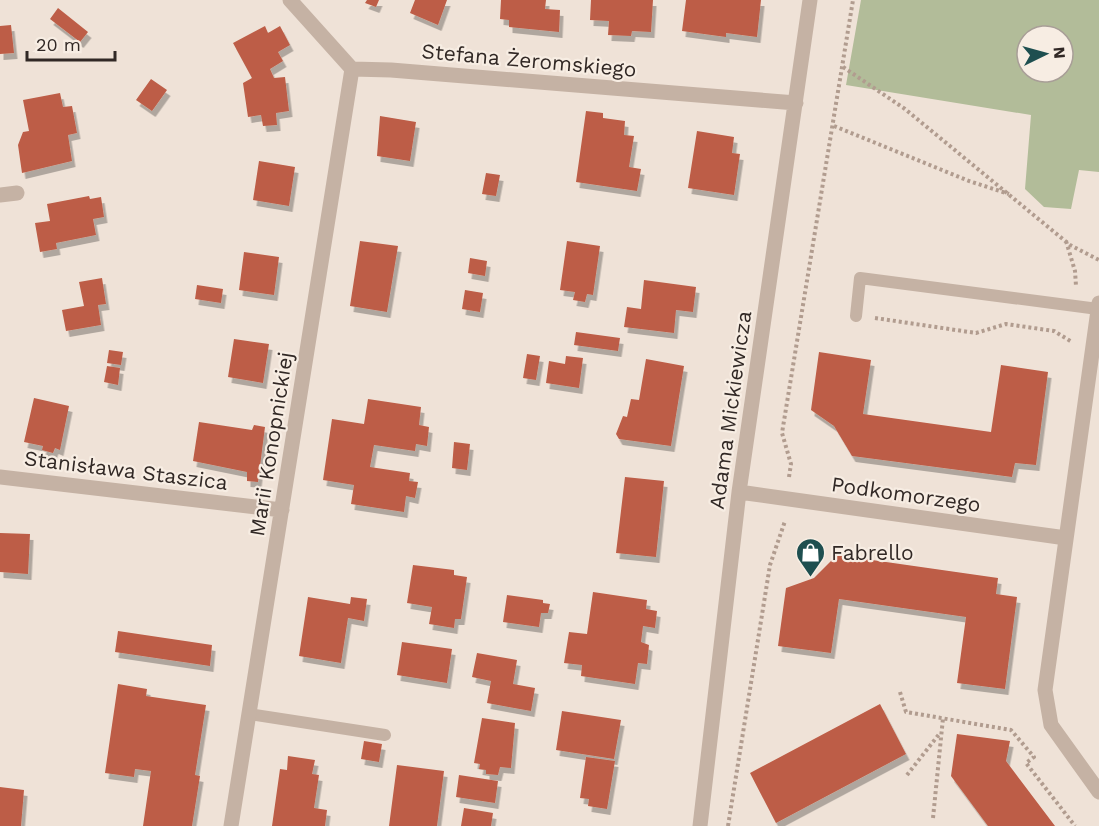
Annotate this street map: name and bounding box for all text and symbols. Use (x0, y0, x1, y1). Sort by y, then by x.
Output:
scale bar (27, 24, 116, 62)
north arrow (1015, 24, 1075, 84)
text: 20 m (36, 34, 81, 55)
street label: Stefana Żeromskiego (421, 38, 637, 82)
text: N (1049, 46, 1069, 59)
street label: Adama Mickiewicza (704, 309, 756, 511)
street label: Marii Konopnickiej (244, 350, 298, 538)
street label: Stanisława Staszica (23, 445, 229, 495)
street label: Podkomorzego (830, 471, 982, 517)
shop icon: Fabrello (794, 536, 826, 578)
place label: Fabrello (831, 540, 914, 565)

